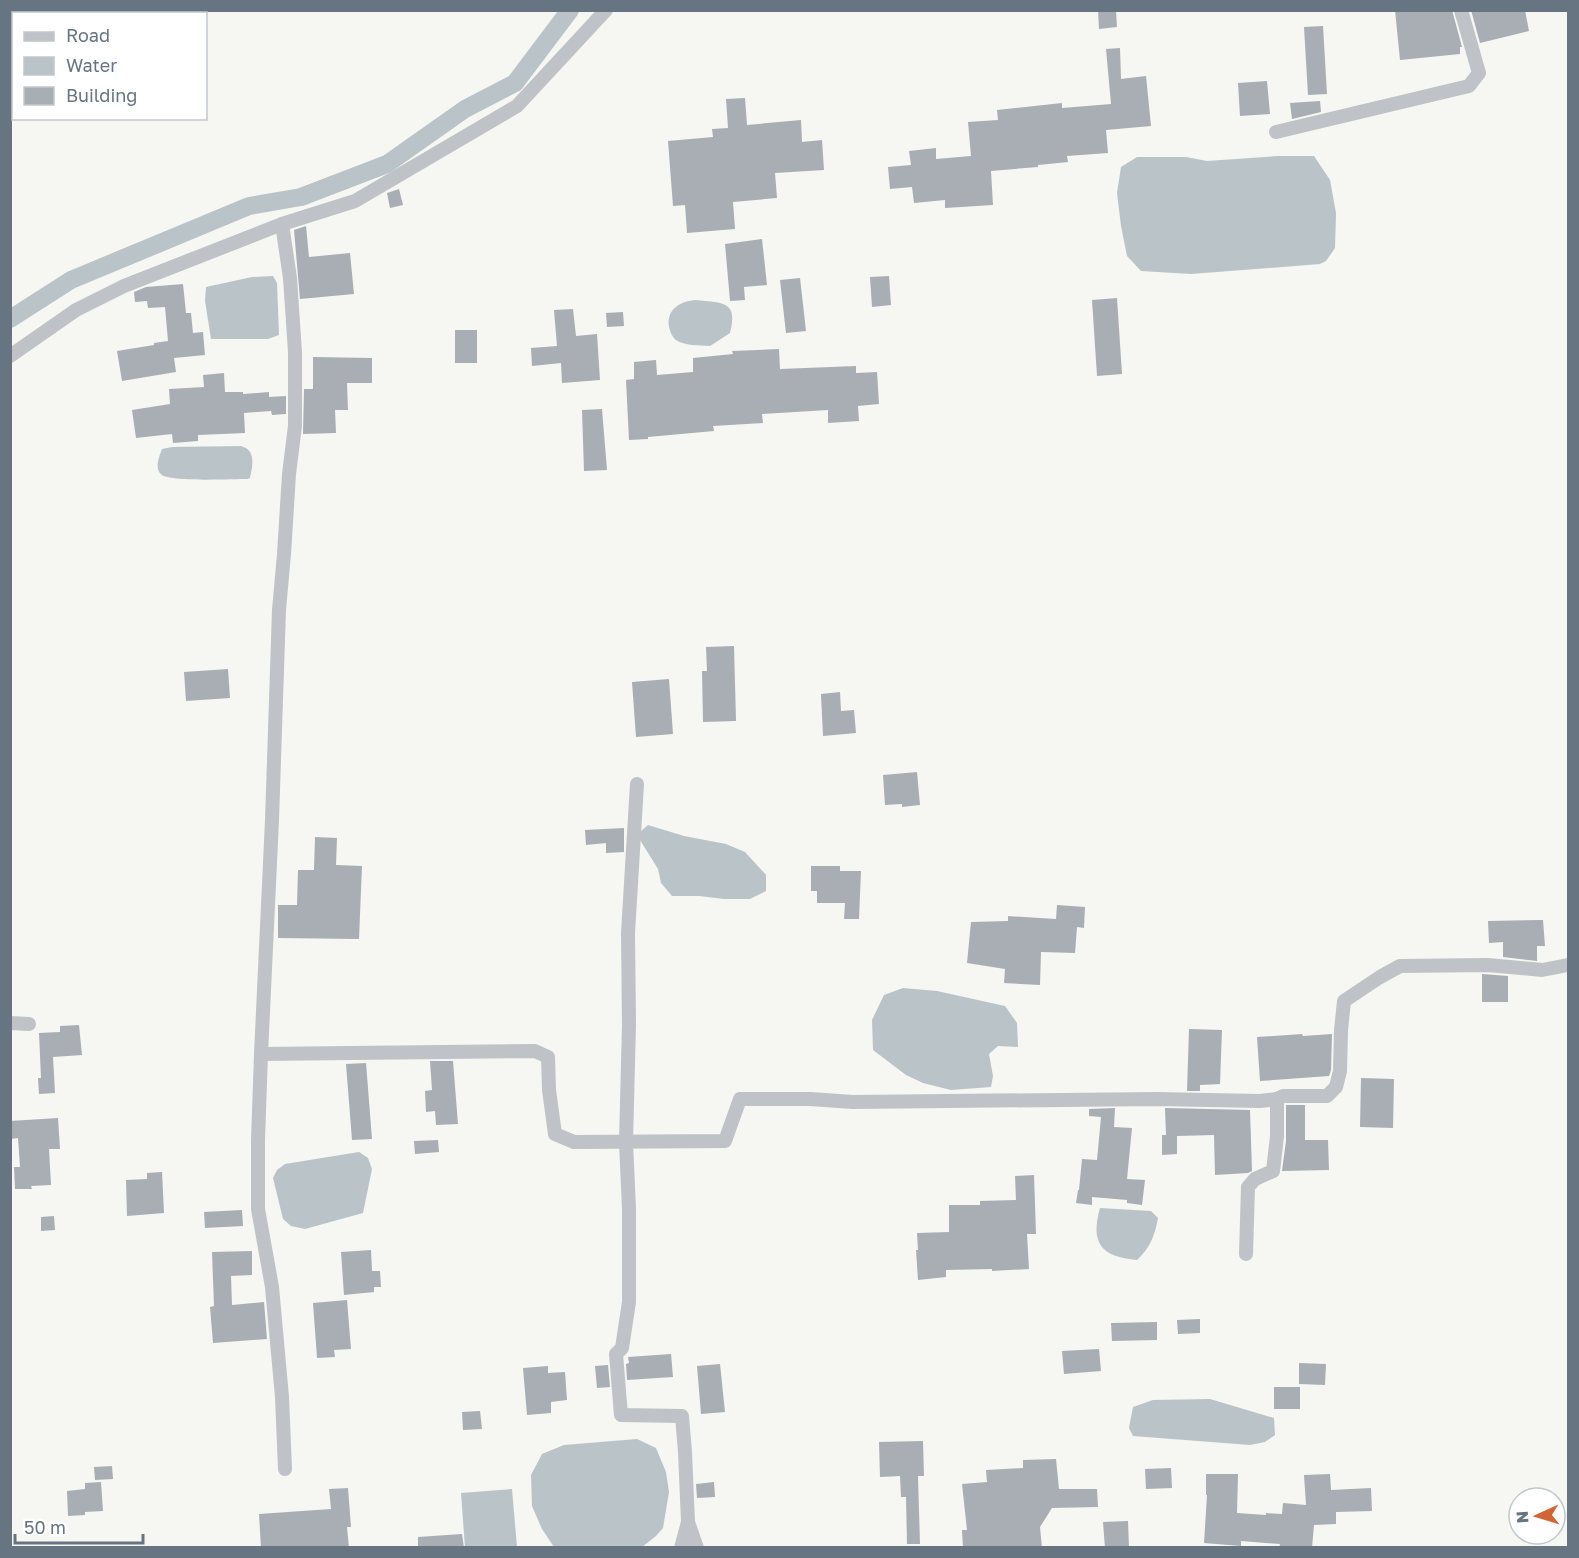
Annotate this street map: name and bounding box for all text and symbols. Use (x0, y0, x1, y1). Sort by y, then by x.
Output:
legend (12, 12, 207, 120)
text: Road (66, 24, 110, 46)
text: Water (66, 54, 117, 76)
text: Building (66, 84, 137, 106)
north arrow (1507, 1486, 1567, 1546)
scale bar (15, 1507, 142, 1545)
text: N (1512, 1510, 1532, 1524)
text: 50 m (24, 1516, 66, 1538)

